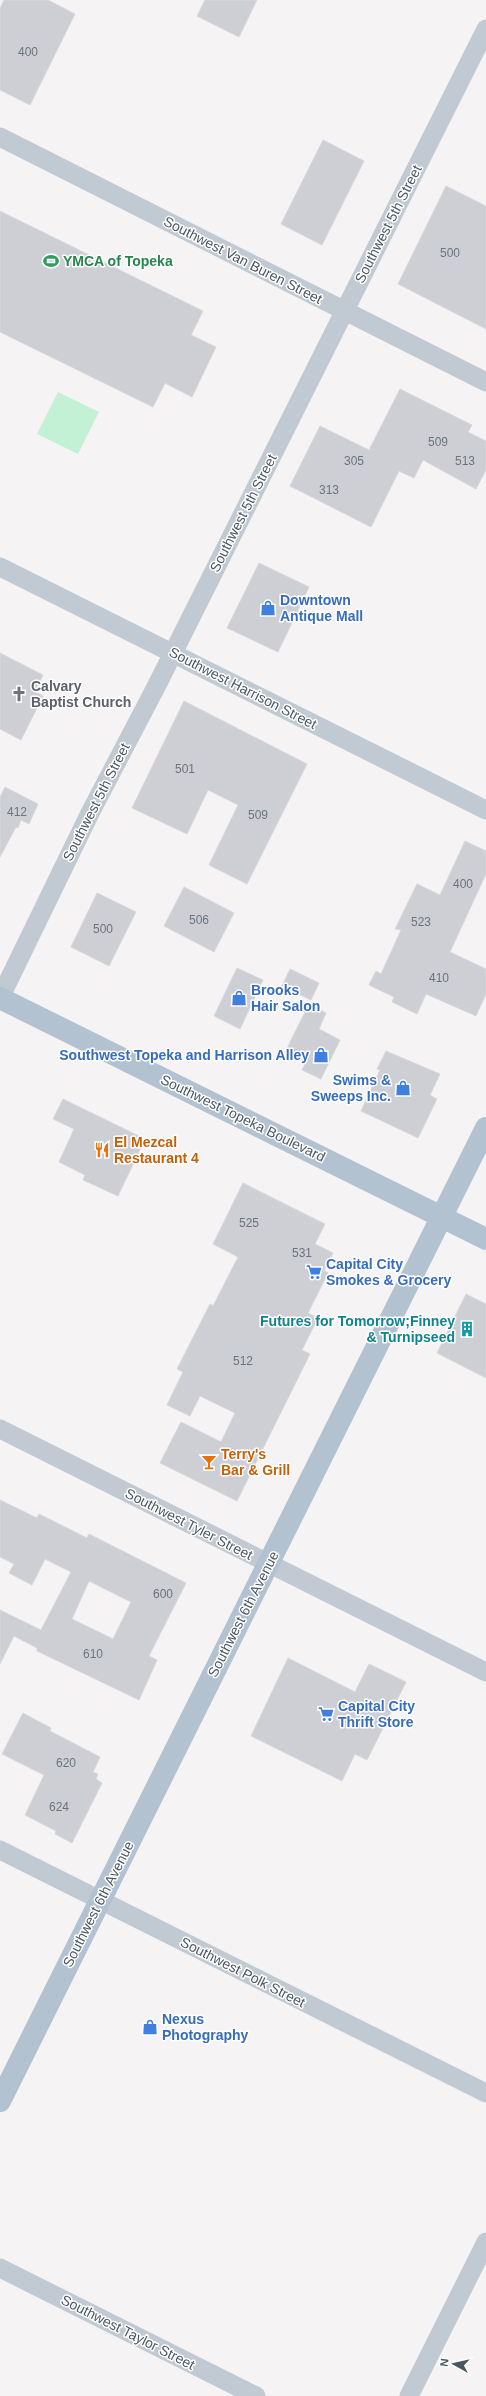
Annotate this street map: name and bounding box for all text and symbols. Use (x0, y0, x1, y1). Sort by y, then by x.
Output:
house number: 400 (18, 45, 38, 59)
street label: Southwest 5th Street (351, 162, 425, 286)
street label: Southwest Van Buren Street (161, 213, 325, 307)
house number: 500 (440, 246, 460, 260)
sports icon: YMCA of Topeka (42, 252, 60, 270)
place label: YMCA of Topeka (63, 253, 173, 269)
house number: 509 (428, 435, 448, 449)
street label: Southwest 5th Street (206, 451, 280, 575)
house number: 305 (344, 454, 364, 468)
house number: 513 (455, 454, 475, 468)
house number: 313 (319, 483, 339, 497)
place label: Downtown Antique Mall (280, 592, 363, 624)
shop icon: Downtown Antique Mall (259, 599, 277, 617)
street label: Southwest Harrison Street (167, 644, 320, 732)
place label: Calvary Baptist Church (31, 678, 131, 710)
church icon: Calvary Baptist Church (10, 685, 28, 703)
street label: Southwest 5th Street (59, 740, 133, 864)
house number: 501 (175, 762, 195, 776)
house number: 412 (7, 805, 27, 819)
house number: 509 (248, 808, 268, 822)
house number: 400 (453, 877, 473, 891)
house number: 506 (189, 913, 209, 927)
house number: 523 (411, 915, 431, 929)
house number: 500 (93, 922, 113, 936)
house number: 410 (429, 971, 449, 985)
place label: Brooks Hair Salon (251, 982, 320, 1014)
shop icon: Brooks Hair Salon (230, 989, 248, 1007)
shop icon: Southwest Topeka and Harrison Alley (312, 1046, 330, 1064)
place label: Southwest Topeka and Harrison Alley (59, 1047, 309, 1063)
street label: Southwest Topeka Boulevard (158, 1071, 328, 1165)
place label: Swims & Sweeps Inc. (311, 1072, 391, 1104)
shop icon: Swims & Sweeps Inc. (394, 1079, 412, 1097)
place label: El Mezcal Restaurant 4 (114, 1134, 199, 1166)
restaurant icon: El Mezcal Restaurant 4 (93, 1141, 111, 1159)
house number: 525 (239, 1216, 259, 1230)
house number: 531 (292, 1246, 312, 1260)
place label: Capital City Smokes & Grocery (326, 1256, 451, 1288)
supermarket icon: Capital City Smokes & Grocery (305, 1263, 323, 1281)
place label: Futures for Tomorrow;Finney & Turnipseed (260, 1313, 455, 1345)
building icon: Futures for Tomorrow;Finney & Turnipseed (458, 1320, 476, 1338)
house number: 512 (233, 1354, 253, 1368)
place label: Terry's Bar & Grill (221, 1446, 290, 1478)
bar icon: Terry's Bar & Grill (200, 1453, 218, 1471)
street label: Southwest Tyler Street (123, 1485, 255, 1563)
street label: Southwest 6th Avenue (204, 1548, 282, 1680)
house number: 600 (153, 1587, 173, 1601)
house number: 610 (83, 1647, 103, 1661)
place label: Capital City Thrift Store (338, 1698, 415, 1730)
supermarket icon: Capital City Thrift Store (317, 1705, 335, 1723)
house number: 620 (56, 1756, 76, 1770)
house number: 624 (49, 1800, 69, 1814)
street label: Southwest 6th Avenue (59, 1838, 137, 1970)
street label: Southwest Polk Street (178, 1934, 308, 2010)
place label: Nexus Photography (162, 2011, 249, 2043)
shop icon: Nexus Photography (141, 2018, 159, 2036)
street label: Southwest Taylor Street (59, 2291, 197, 2373)
north arrow (434, 2344, 474, 2384)
text: N (438, 2358, 451, 2367)

